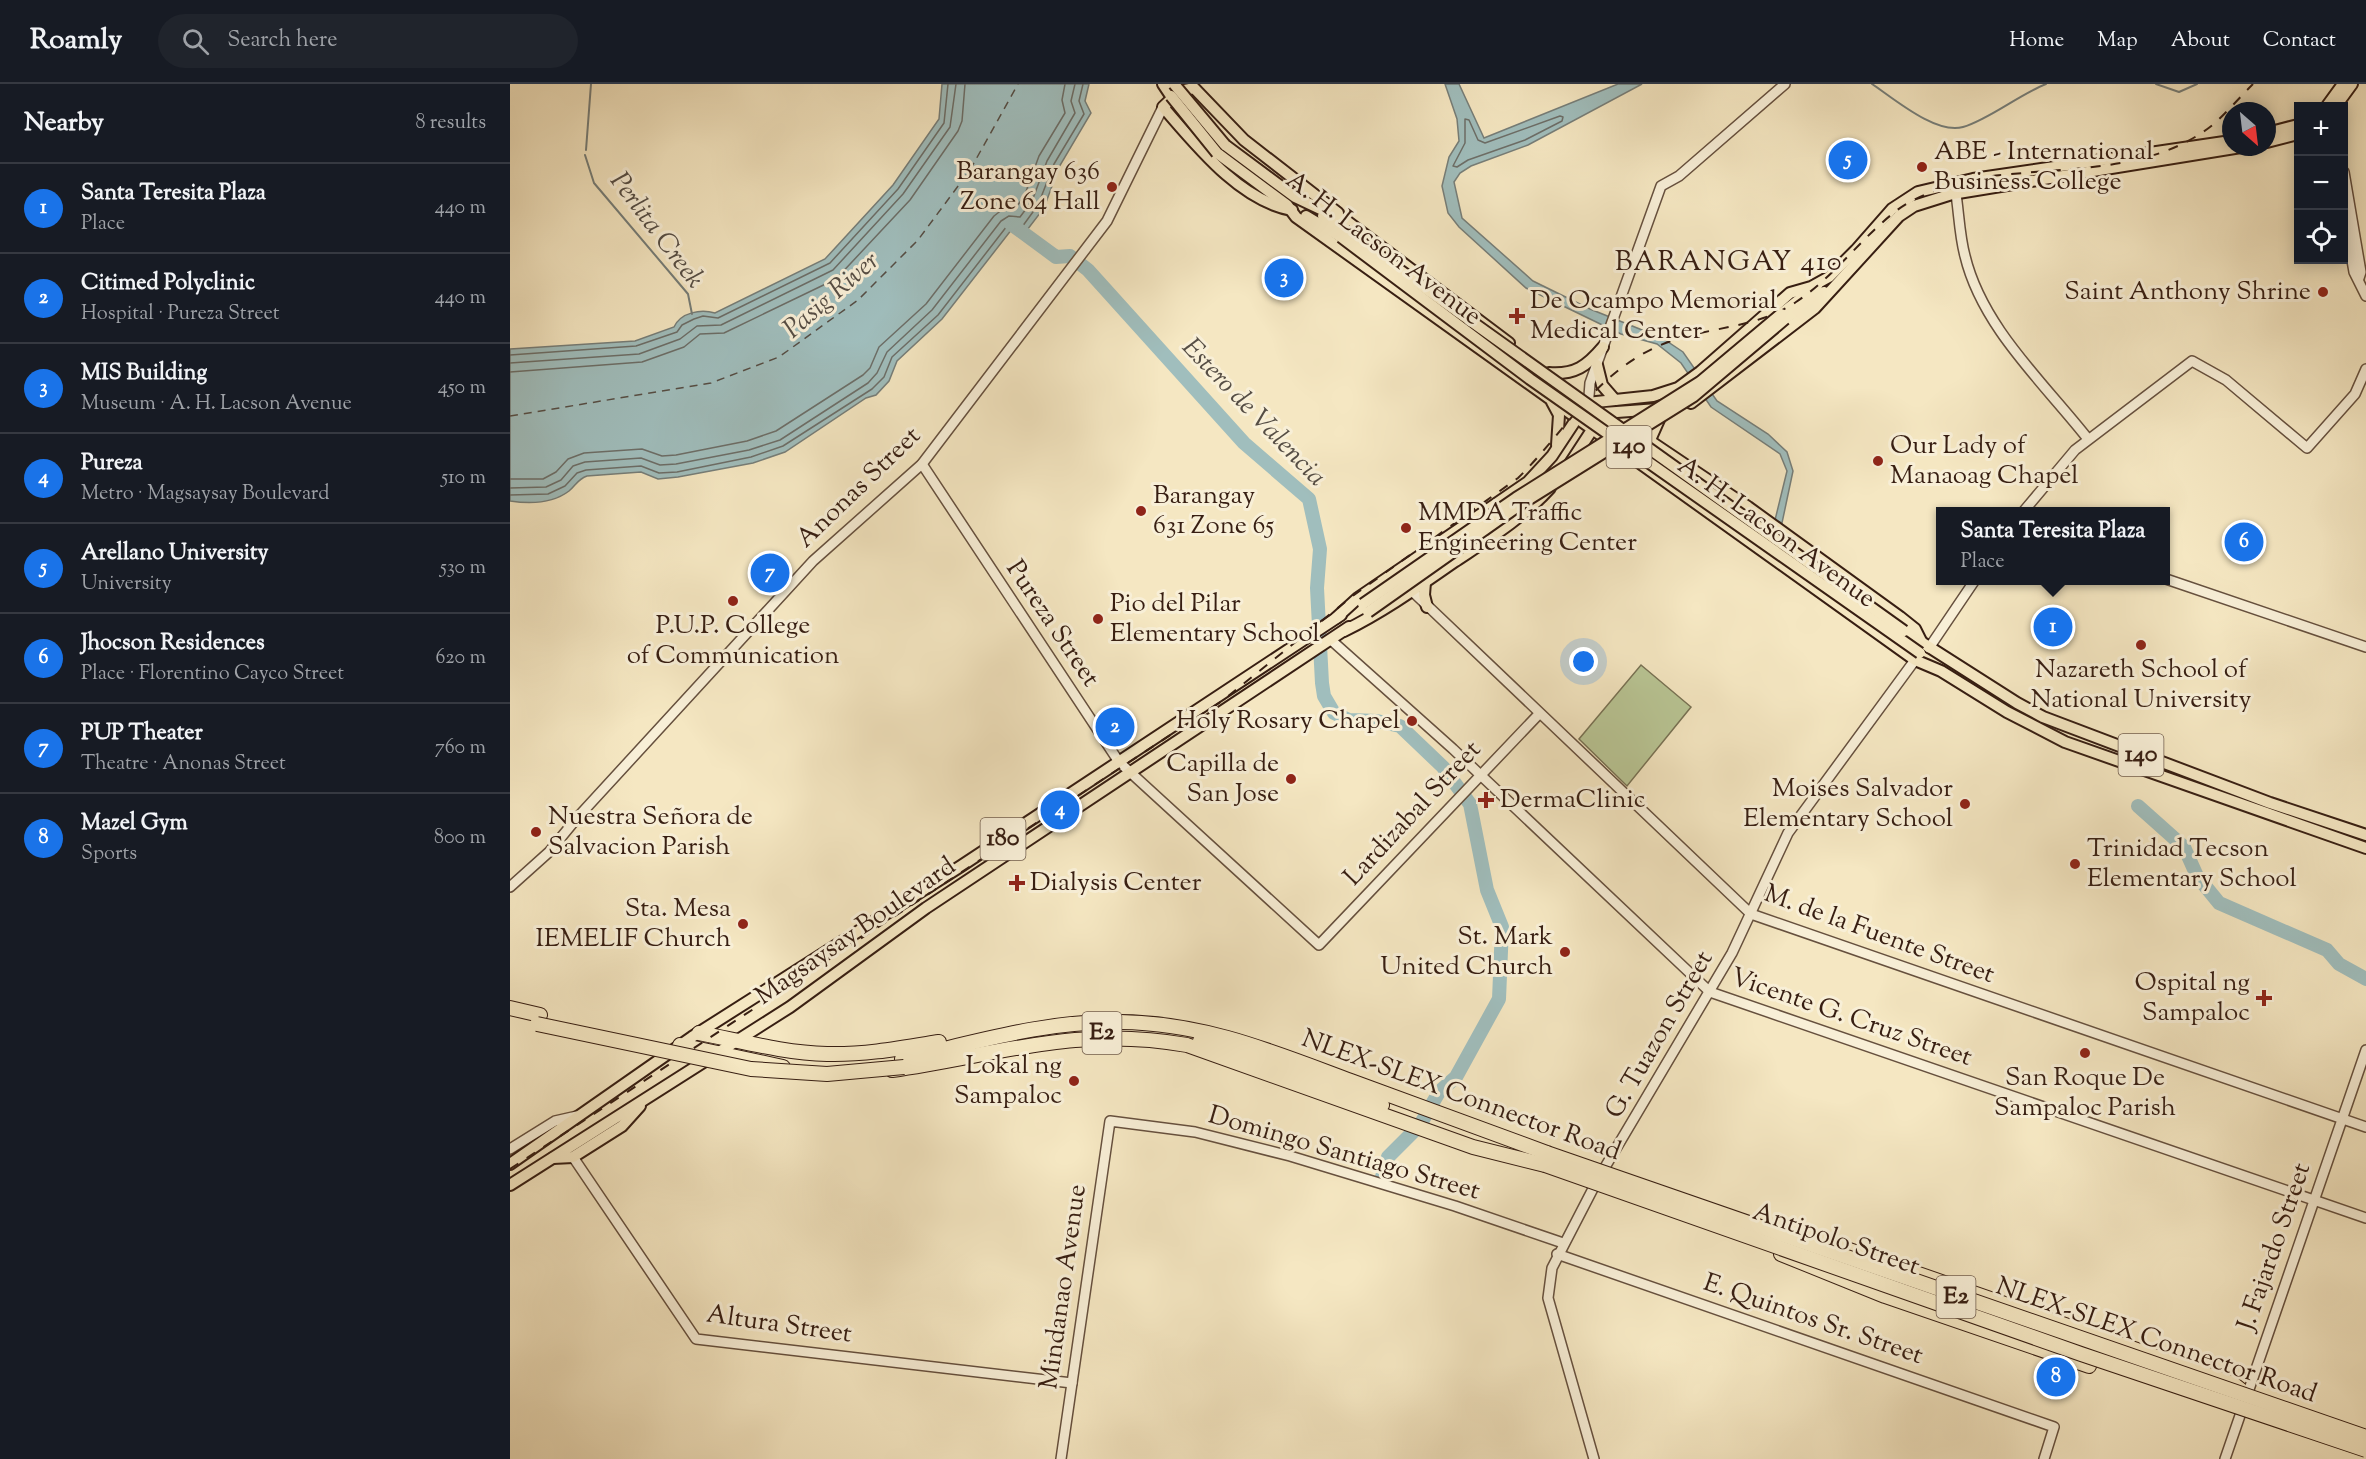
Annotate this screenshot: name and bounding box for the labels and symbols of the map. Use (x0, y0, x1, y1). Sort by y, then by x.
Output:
north arrow (2222, 102, 2276, 156)
place label: ABE - International Business College (1934, 134, 2154, 201)
pin: 5 (1828, 138, 1868, 182)
place label: Barangay 636 Zone 64 Hall (956, 154, 1100, 221)
marker: ABE - International Business College (1915, 160, 1929, 174)
street label: A. H. Lacson Avenue (1277, 163, 1489, 335)
water label: Perlita Creek (599, 165, 713, 297)
marker: Barangay 636 Zone 64 Hall (1105, 180, 1119, 194)
water label: Pasig River (775, 243, 889, 349)
district label: BARANGAY 410 (1615, 243, 1843, 283)
pin: 3 (1264, 256, 1304, 300)
place label: Saint Anthony Shrine (2064, 274, 2311, 311)
place label: De Ocampo Memorial Medical Center (1530, 283, 1777, 350)
marker: Saint Anthony Shrine (2316, 285, 2330, 299)
marker: De Ocampo Memorial Medical Center (1508, 307, 1526, 325)
water label: Estero de Valencia (1172, 330, 1334, 496)
street label: Anonas Street (788, 419, 930, 557)
road number: 140 (1606, 426, 1652, 468)
place label: Our Lady of Manaoag Chapel (1890, 428, 2079, 495)
street label: A. H. Lacson Avenue (1669, 448, 1883, 618)
marker: Our Lady of Manaoag Chapel (1871, 454, 1885, 468)
place label: Barangay 631 Zone 65 (1153, 478, 1274, 545)
place label: MMDA Traffic Engineering Center (1418, 495, 1637, 562)
marker: Barangay 631 Zone 65 (1134, 504, 1148, 518)
pin: 6 (2224, 520, 2264, 564)
marker: MMDA Traffic Engineering Center (1399, 521, 1413, 535)
pin: 7 (750, 550, 790, 596)
street label: Pureza Street (996, 553, 1108, 695)
place label: Pio del Pilar Elementary School (1110, 586, 1320, 653)
marker: P.U.P. College of Communication (726, 594, 740, 608)
pin: 1 (2034, 604, 2072, 650)
place label: P.U.P. College of Communication (627, 608, 839, 675)
marker: Pio del Pilar Elementary School (1091, 612, 1105, 626)
marker: Nazareth School of National University (2134, 638, 2148, 652)
your location (1569, 647, 1598, 676)
place label: Nazareth School of National University (2031, 652, 2251, 719)
place label: Holy Rosary Chapel (1176, 703, 1400, 740)
pin: 2 (1096, 704, 1134, 750)
marker: Holy Rosary Chapel (1405, 714, 1419, 728)
street label: Lardizabal Street (1336, 733, 1490, 895)
road number: 140 (2118, 734, 2164, 776)
place label: Capilla de San Jose (1166, 746, 1279, 813)
place label: Moises Salvador Elementary School (1743, 771, 1953, 838)
marker: Capilla de San Jose (1284, 772, 1298, 786)
place label: DermaClinic (1500, 782, 1646, 819)
pin: 4 (1040, 788, 1080, 832)
marker: DermaClinic (1477, 791, 1495, 809)
marker: Moises Salvador Elementary School (1958, 797, 1972, 811)
place label: Nuestra Señora de Salvacion Parish (548, 799, 753, 866)
road number: 180 (980, 818, 1026, 860)
marker: Nuestra Señora de Salvacion Parish (529, 825, 543, 839)
place label: Trinidad Tecson Elementary School (2087, 831, 2297, 898)
street label: Magsaysay Boulevard (748, 849, 964, 1015)
marker: Trinidad Tecson Elementary School (2068, 857, 2082, 871)
place label: Dialysis Center (1030, 865, 1202, 902)
marker: Dialysis Center (1008, 874, 1026, 892)
street label: M. de la Fuente Street (1759, 876, 1999, 994)
place label: Sta. Mesa IEMELIF Church (535, 891, 731, 958)
marker: Sta. Mesa IEMELIF Church (736, 917, 750, 931)
place label: St. Mark United Church (1380, 919, 1553, 986)
street label: G. Tuazon Street (1597, 944, 1723, 1126)
marker: St. Mark United Church (1558, 945, 1572, 959)
street label: Vicente G. Cruz Street (1725, 959, 1977, 1077)
place label: Ospital ng Sampaloc (2134, 965, 2250, 1032)
marker: Ospital ng Sampaloc (2255, 989, 2273, 1007)
road number: E2 (1082, 1012, 1122, 1054)
street label: NLEX-SLEX Connector Road (1296, 1021, 1626, 1171)
marker: San Roque De Sampaloc Parish (2078, 1046, 2092, 1060)
place label: Lokal ng Sampaloc (954, 1048, 1062, 1115)
place label: San Roque De Sampaloc Parish (1994, 1060, 2176, 1127)
marker: Lokal ng Sampaloc (1067, 1074, 1081, 1088)
street label: Domingo Santiago Street (1204, 1097, 1484, 1211)
street label: J. Fajardo Street (2228, 1158, 2321, 1338)
street label: Mindanao Avenue (1031, 1182, 1097, 1392)
street label: Antipolo Street (1747, 1194, 1925, 1286)
street label: E. Quintos Sr. Street (1698, 1265, 1928, 1375)
street label: NLEX-SLEX Connector Road (1991, 1269, 2322, 1413)
road number: E2 (1936, 1276, 1976, 1318)
street label: Altura Street (704, 1296, 854, 1354)
pin: 8 (2036, 1354, 2076, 1400)

